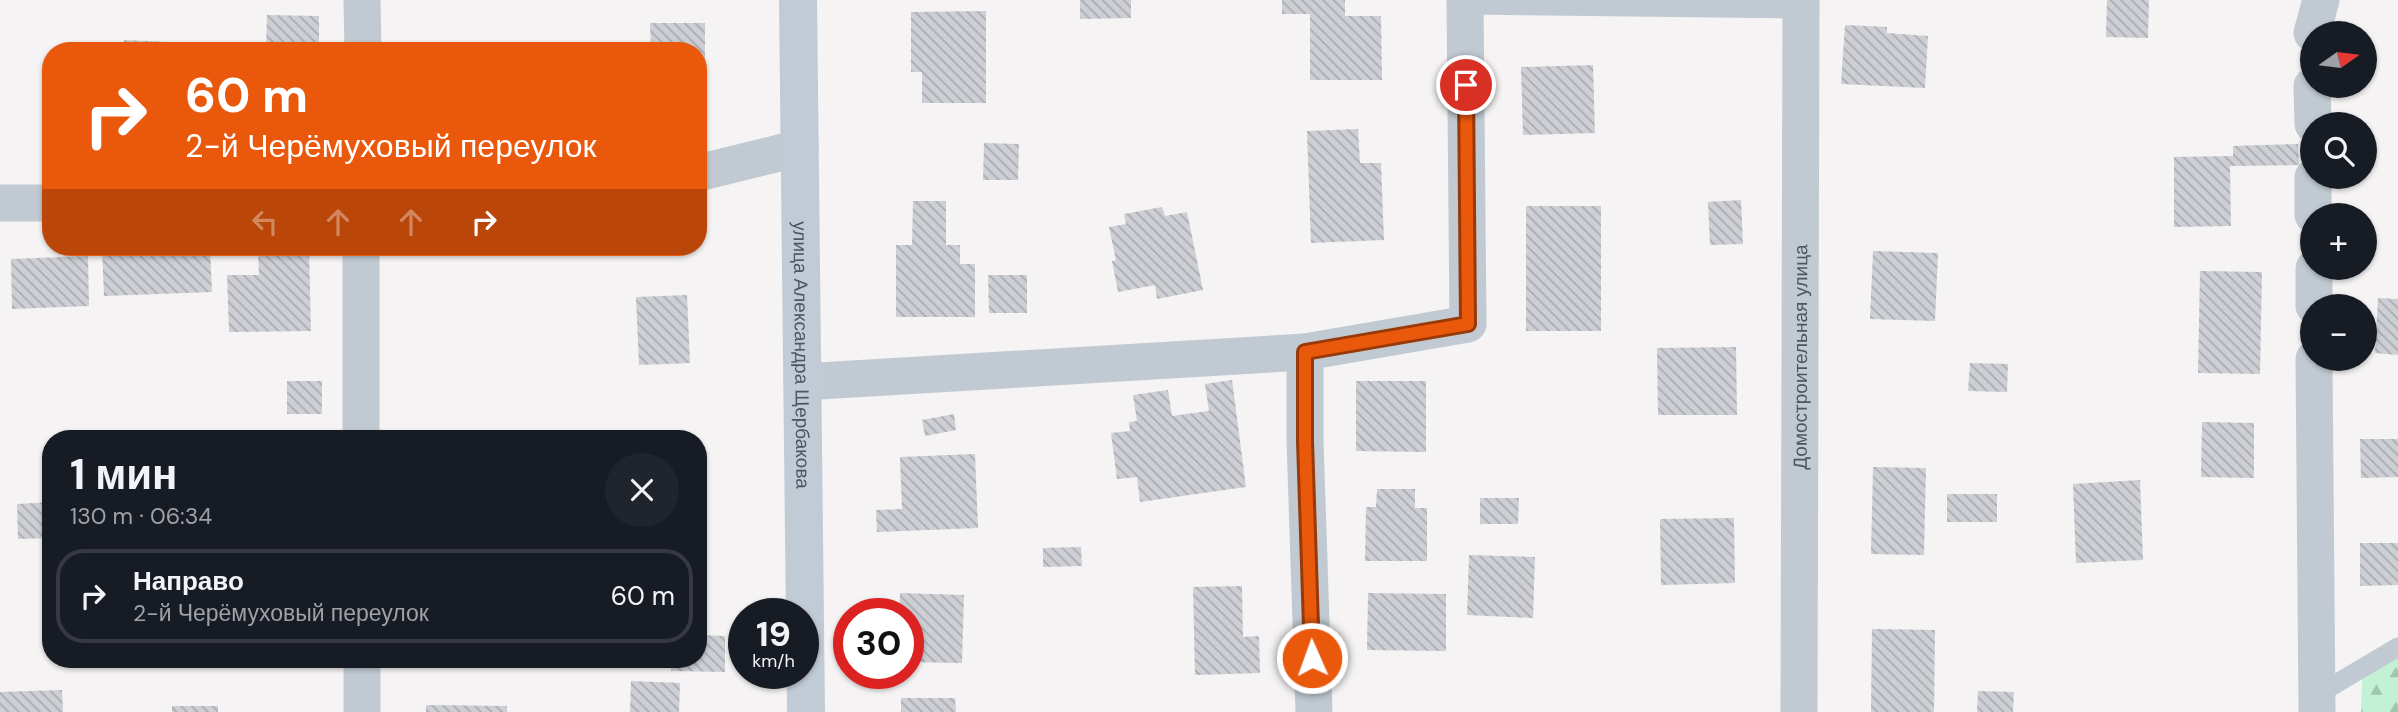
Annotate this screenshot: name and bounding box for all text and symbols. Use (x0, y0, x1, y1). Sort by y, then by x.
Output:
north arrow (2300, 21, 2376, 98)
map controls (2300, 21, 2377, 371)
pin (1436, 55, 1496, 115)
text: 60 m (185, 63, 308, 127)
icon: arrive (1447, 66, 1485, 104)
icon: right (70, 70, 161, 161)
button: search (2300, 112, 2377, 189)
text: 2-й Черёмуховый переулок (185, 125, 597, 167)
icon: left (246, 203, 284, 241)
icon: ahead (319, 203, 357, 241)
icon: ahead (392, 203, 430, 241)
icon: right (465, 203, 503, 241)
button: + (2300, 203, 2377, 280)
street label: улица Александра Щербакова (788, 221, 816, 489)
street label: Домостроительная улица (1787, 244, 1813, 470)
button: − (2300, 294, 2377, 371)
text: 1 мин (70, 447, 177, 502)
button: close (605, 453, 679, 527)
text: 130 m · 06:34 (70, 501, 212, 531)
text: Направо (133, 564, 244, 598)
icon: right (74, 577, 112, 615)
text: 60 m (611, 579, 675, 613)
text: 2-й Черёмуховый переулок (133, 598, 429, 628)
speed limit sign: 30 (833, 598, 924, 689)
text: 19 (756, 611, 791, 657)
position arrow (1275, 621, 1349, 695)
text: km/h (752, 649, 795, 673)

